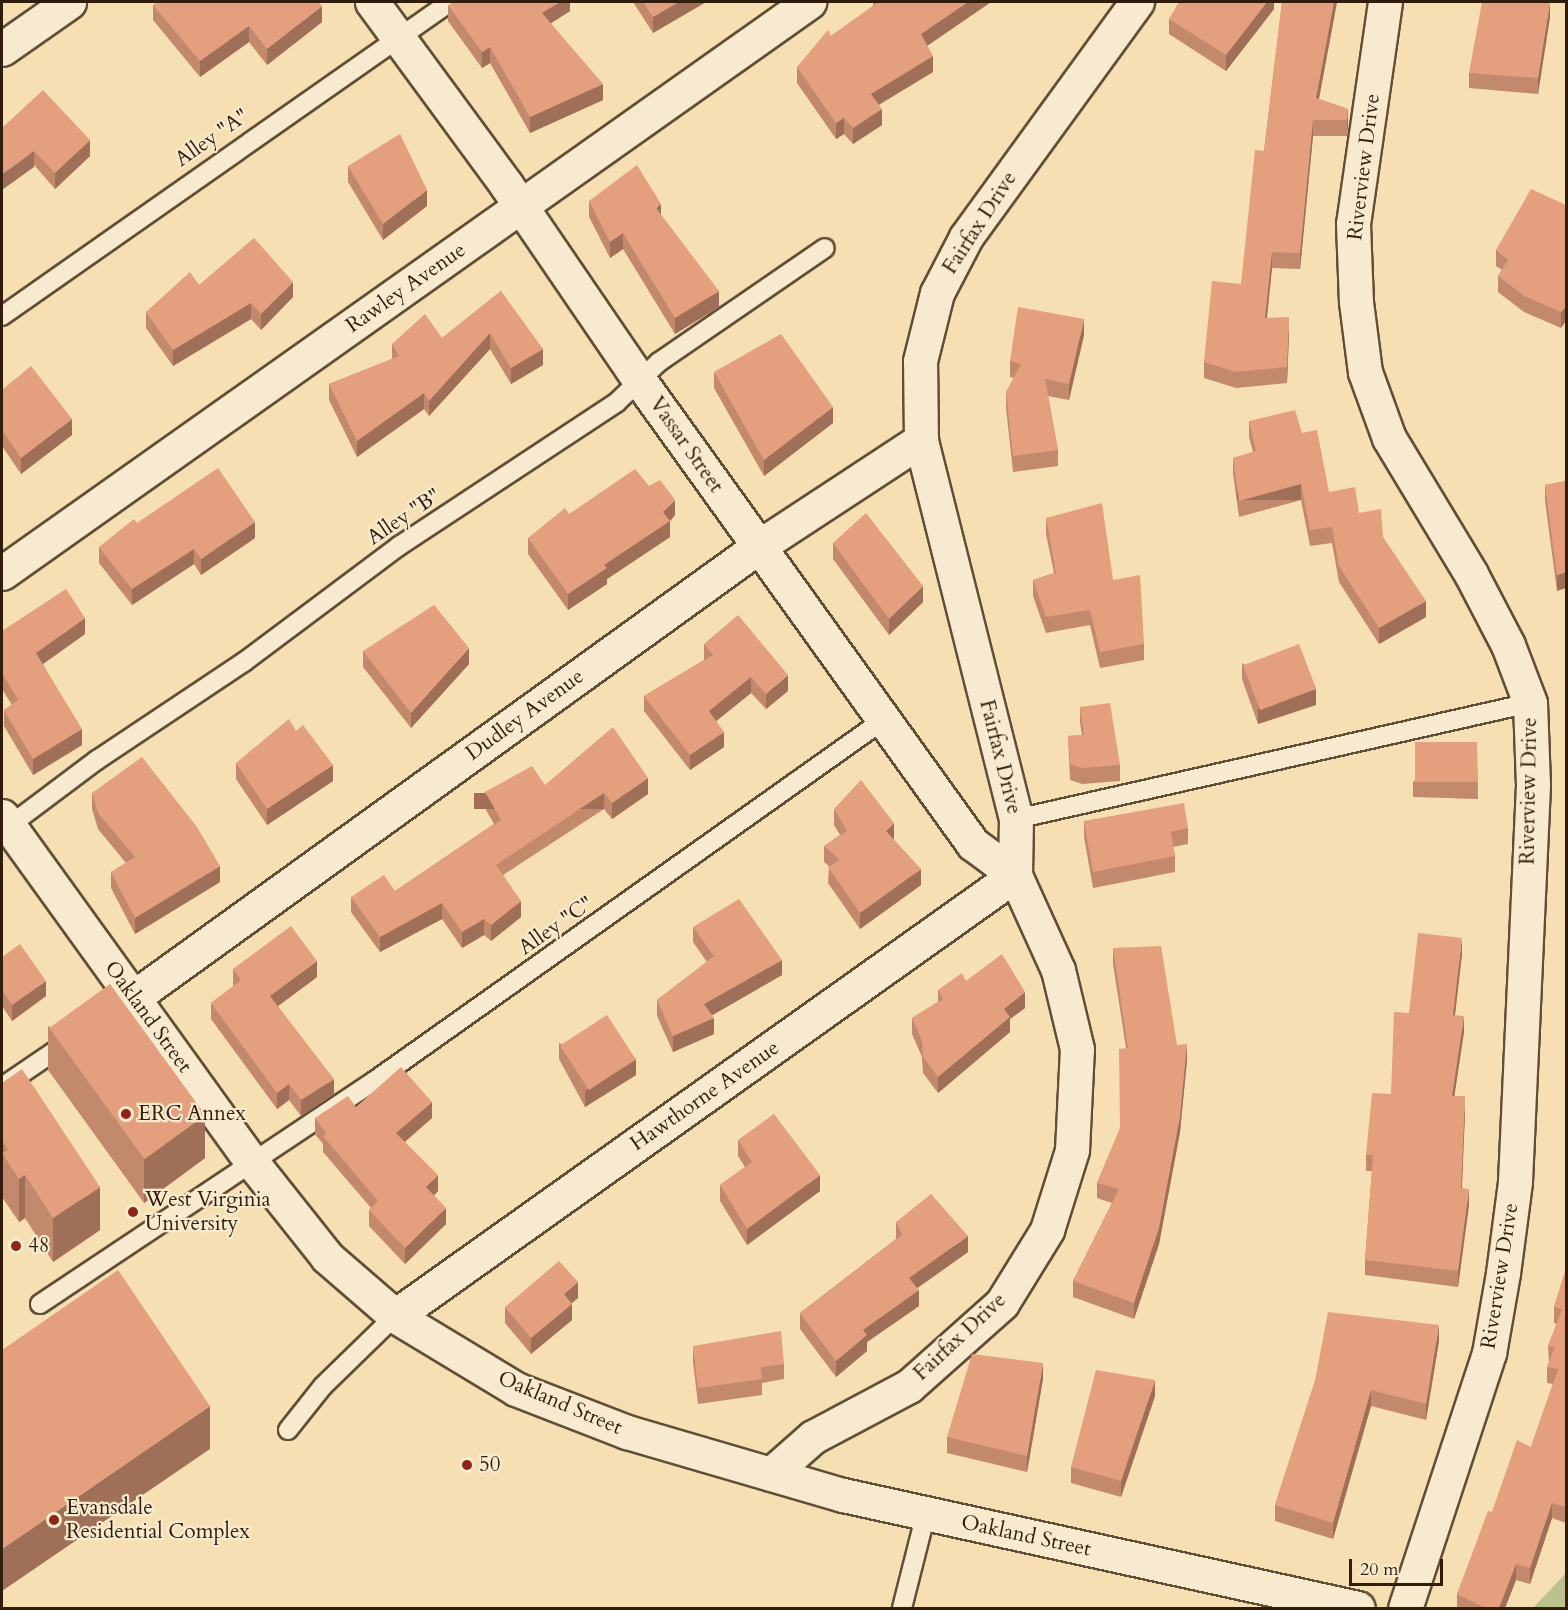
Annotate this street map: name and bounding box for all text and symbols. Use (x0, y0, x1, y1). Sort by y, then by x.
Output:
street label: Riverview Drive (1342, 92, 1386, 242)
street label: Alley "A" (170, 104, 254, 172)
street label: Fairfax Drive (938, 167, 1022, 279)
street label: Rawley Avenue (341, 237, 471, 339)
street label: Vassar Street (644, 392, 728, 498)
street label: Alley "B" (362, 483, 446, 551)
street label: Dudley Avenue (461, 664, 589, 766)
street label: Fairfax Drive (974, 697, 1026, 817)
street label: Riverview Drive (1515, 717, 1543, 865)
street label: Alley "C" (514, 891, 598, 961)
street label: Oakland Street (99, 956, 197, 1078)
street label: Hawthorne Avenue (626, 1035, 784, 1157)
place label: ERC Annex (138, 1101, 246, 1127)
marker: ERC Annex (119, 1107, 133, 1121)
place label: West Virginia University (145, 1187, 271, 1237)
street label: Riverview Drive (1476, 1201, 1524, 1351)
marker: West Virginia University (126, 1205, 140, 1219)
place label: 48 (28, 1233, 50, 1259)
marker: 48 (9, 1239, 23, 1253)
street label: Fairfax Drive (909, 1288, 1011, 1386)
street label: Oakland Street (494, 1366, 626, 1440)
place label: 50 (479, 1452, 501, 1478)
marker: 50 (460, 1458, 474, 1472)
place label: Evansdale Residential Complex (66, 1495, 250, 1545)
street label: Oakland Street (959, 1510, 1093, 1562)
marker: Evansdale Residential Complex (47, 1513, 61, 1527)
scale bar (1352, 1547, 1446, 1585)
text: 20 m (1360, 1557, 1399, 1582)

